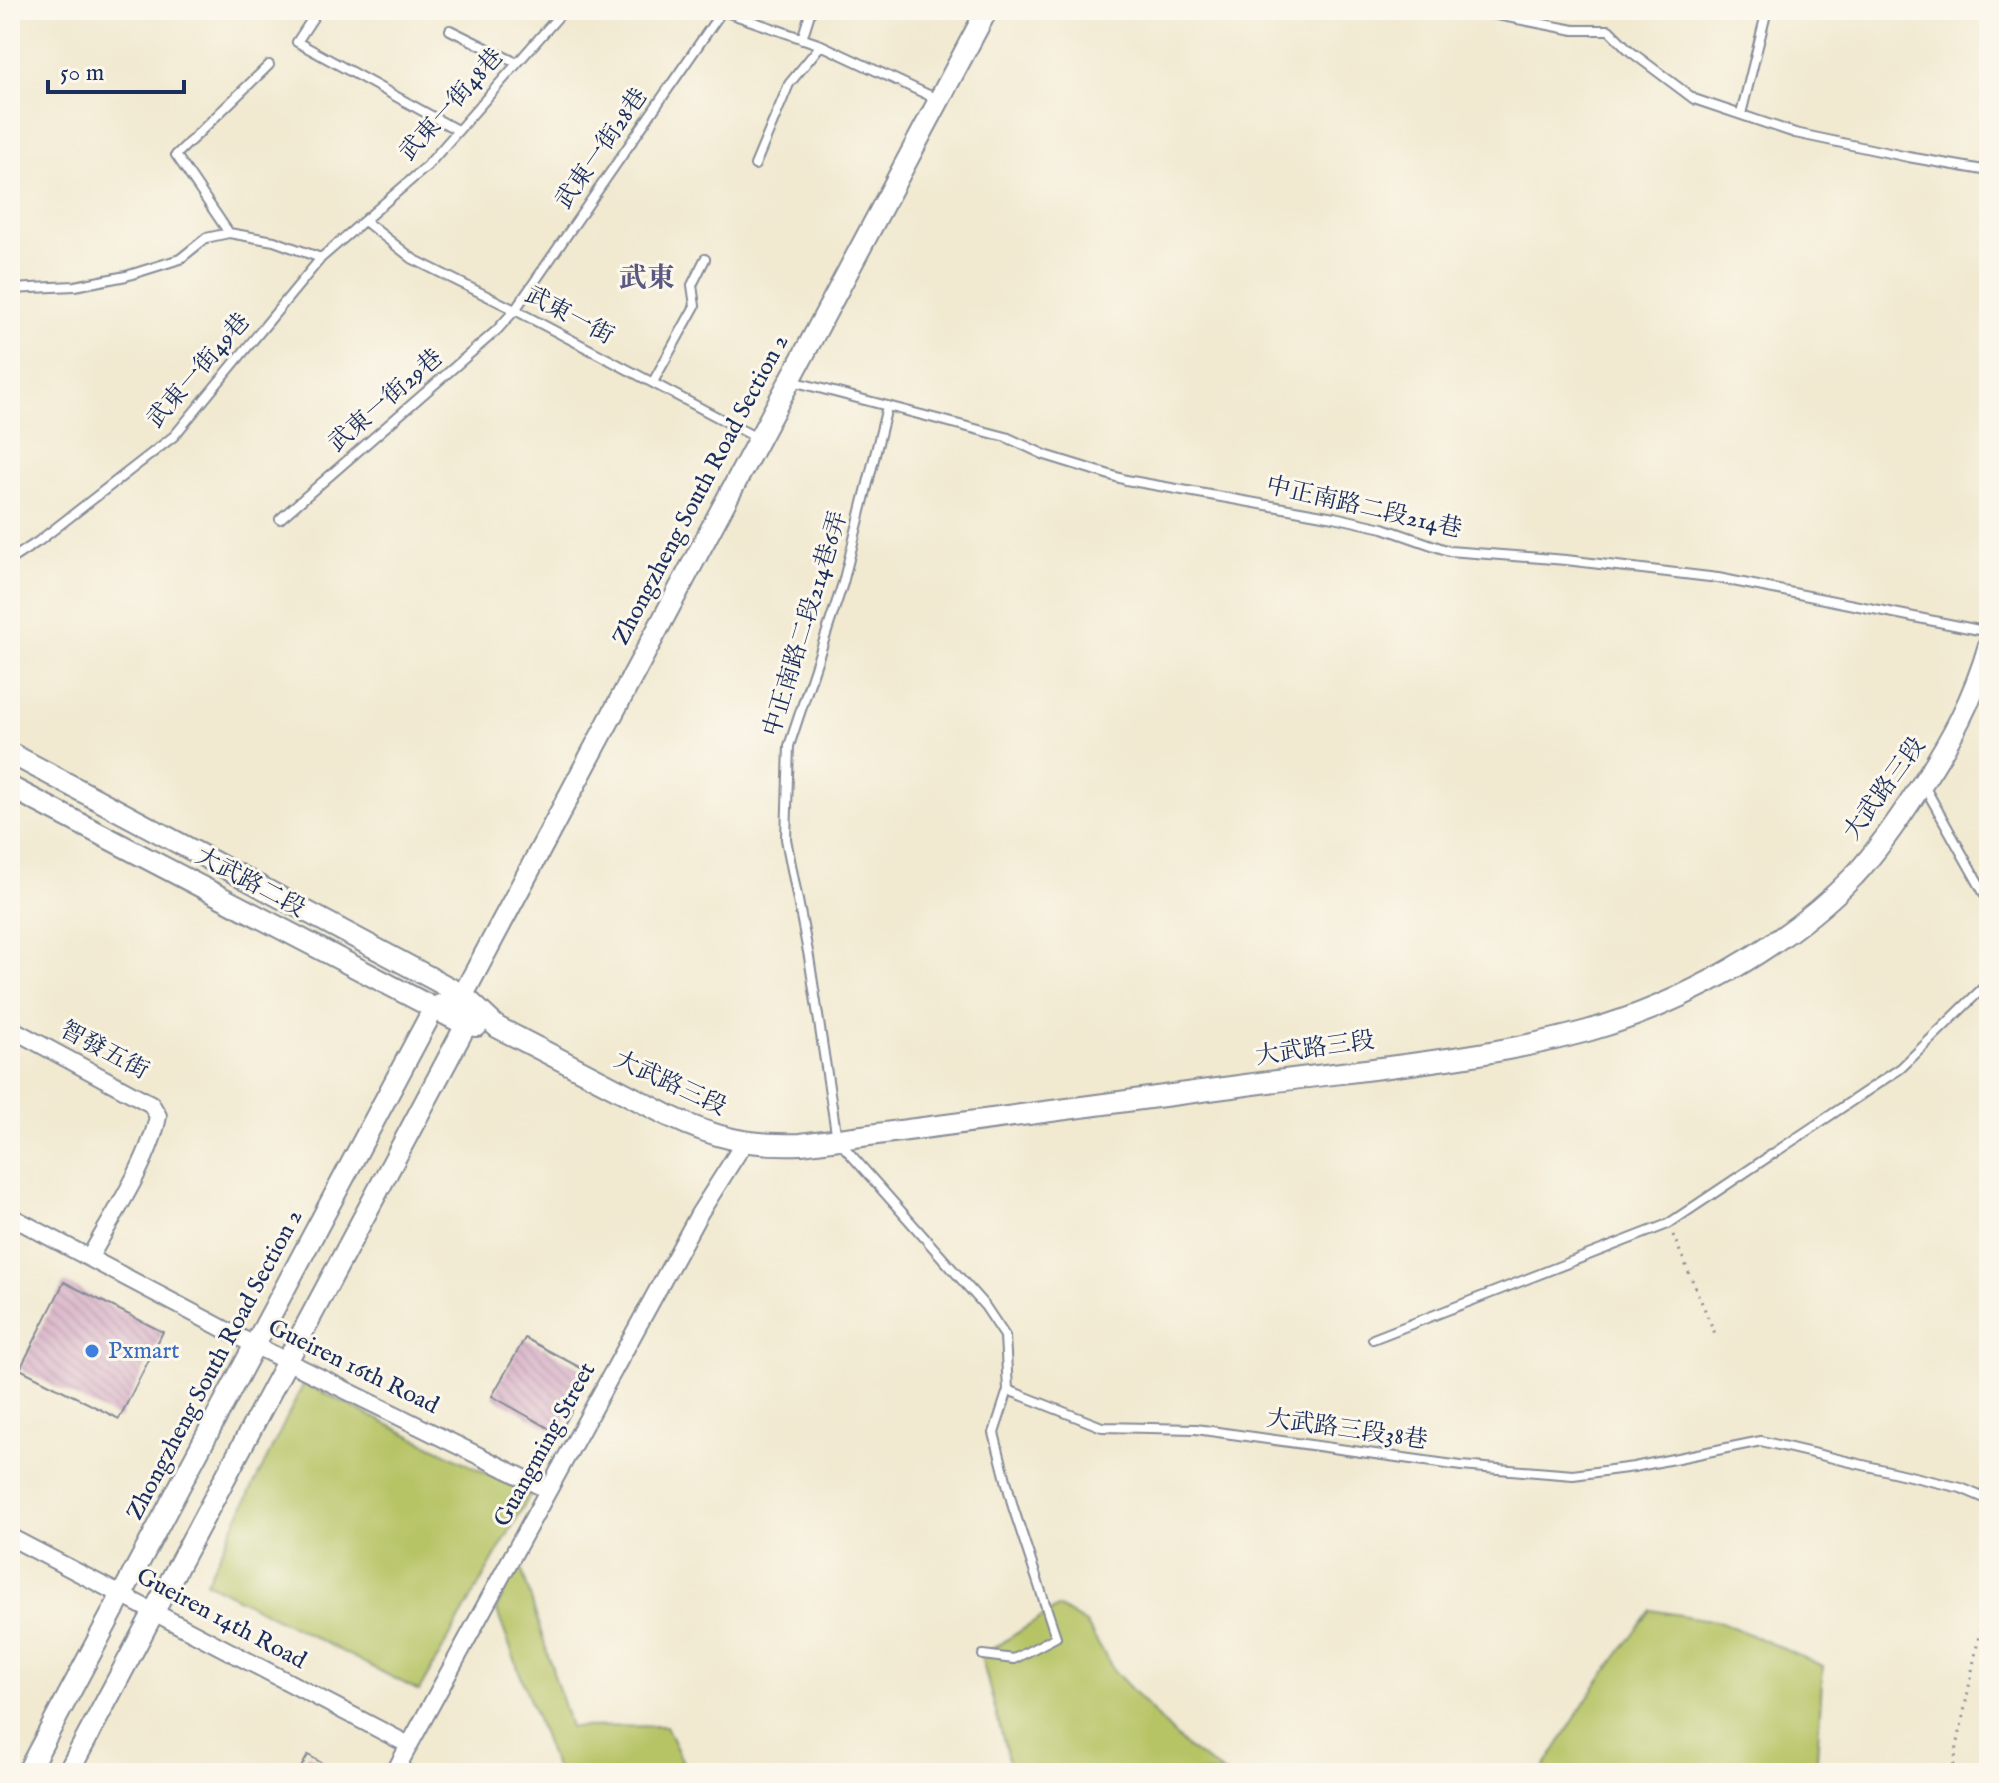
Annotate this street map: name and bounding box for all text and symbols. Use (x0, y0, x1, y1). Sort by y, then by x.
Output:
street label: 武東一街48巷 (393, 42, 511, 168)
scale bar (48, 44, 184, 94)
text: 50 m (60, 58, 104, 89)
street label: 武東一街28巷 (549, 82, 655, 216)
district label: 武東 (619, 262, 675, 297)
street label: 武東一街 (519, 280, 619, 352)
street label: 武東一街49巷 (141, 307, 257, 435)
street label: Zhongzheng South Road Section 2 (606, 329, 796, 651)
street label: 武東一街29巷 (322, 343, 450, 459)
street label: 中正南路二段214巷 (1263, 470, 1465, 546)
street label: 中正南路二段214巷6弄 (757, 508, 855, 740)
street label: 大武路三段 (1837, 731, 1933, 847)
street label: 大武路二段 (190, 841, 310, 925)
street label: 智發五街 (54, 1015, 154, 1087)
street label: 大武路三段 (1253, 1025, 1377, 1073)
street label: 大武路三段 (609, 1045, 731, 1123)
street label: Zhongzheng South Road Section 2 (120, 1204, 310, 1526)
street label: Gueiren 16th Road (262, 1312, 444, 1422)
place label: Pxmart (108, 1336, 180, 1367)
marker: Pxmart (83, 1342, 101, 1360)
street label: Guangming Street (487, 1357, 603, 1533)
street label: 大武路三段38巷 (1264, 1403, 1430, 1457)
street label: Gueiren 14th Road (131, 1561, 311, 1677)

